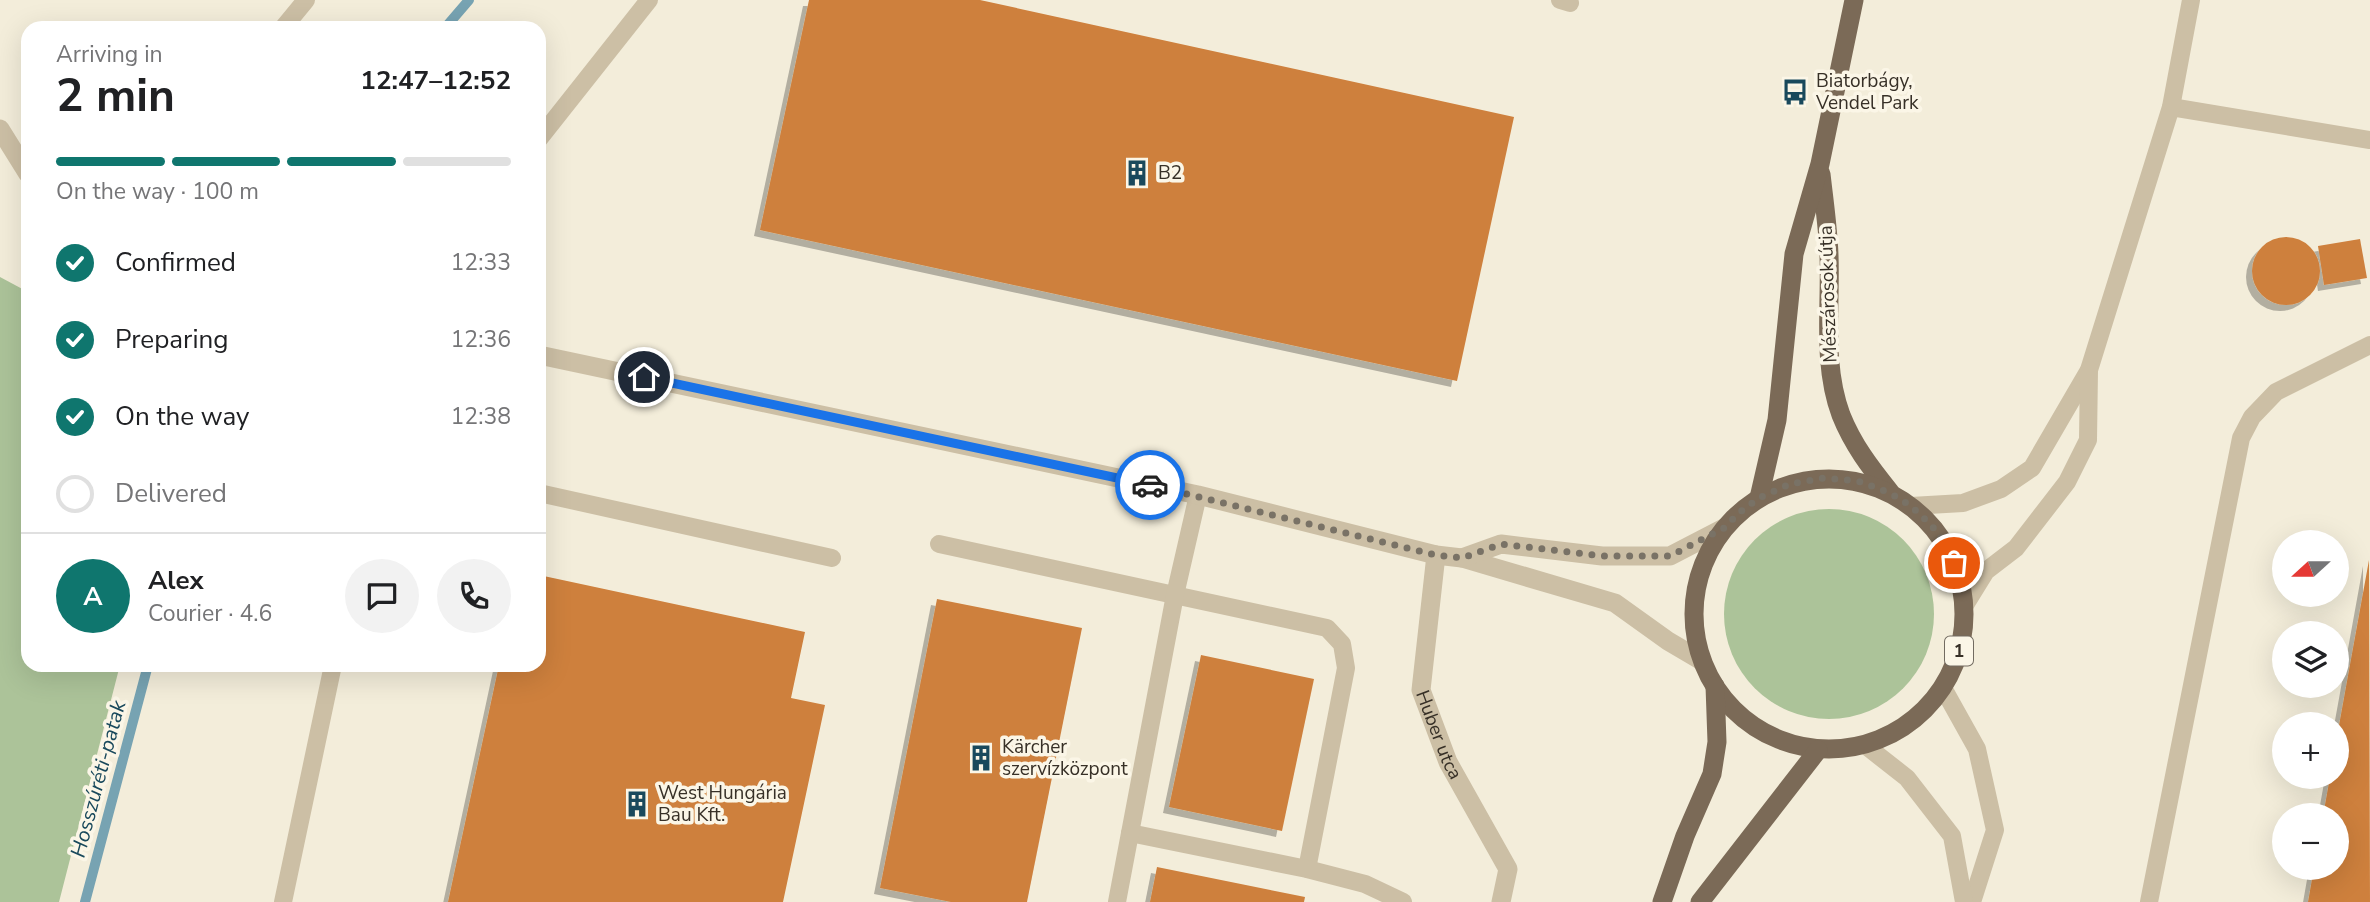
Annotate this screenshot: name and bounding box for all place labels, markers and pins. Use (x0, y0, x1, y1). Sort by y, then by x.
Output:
place label: Biatorbágy, Vendel Park (1815, 68, 1919, 116)
bus stop icon: Biatorbágy, Vendel Park (1780, 77, 1810, 107)
building icon: B2 (1122, 158, 1152, 188)
place label: B2 (1158, 160, 1182, 186)
pin (614, 347, 674, 407)
pin (1924, 533, 1984, 593)
place label: Kärcher szervízközpont (1002, 734, 1128, 782)
building icon: Kärcher szervízközpont (966, 743, 996, 773)
place label: West Hungária Bau Kft. (658, 780, 787, 828)
building icon: West Hungária Bau Kft. (622, 789, 652, 819)

